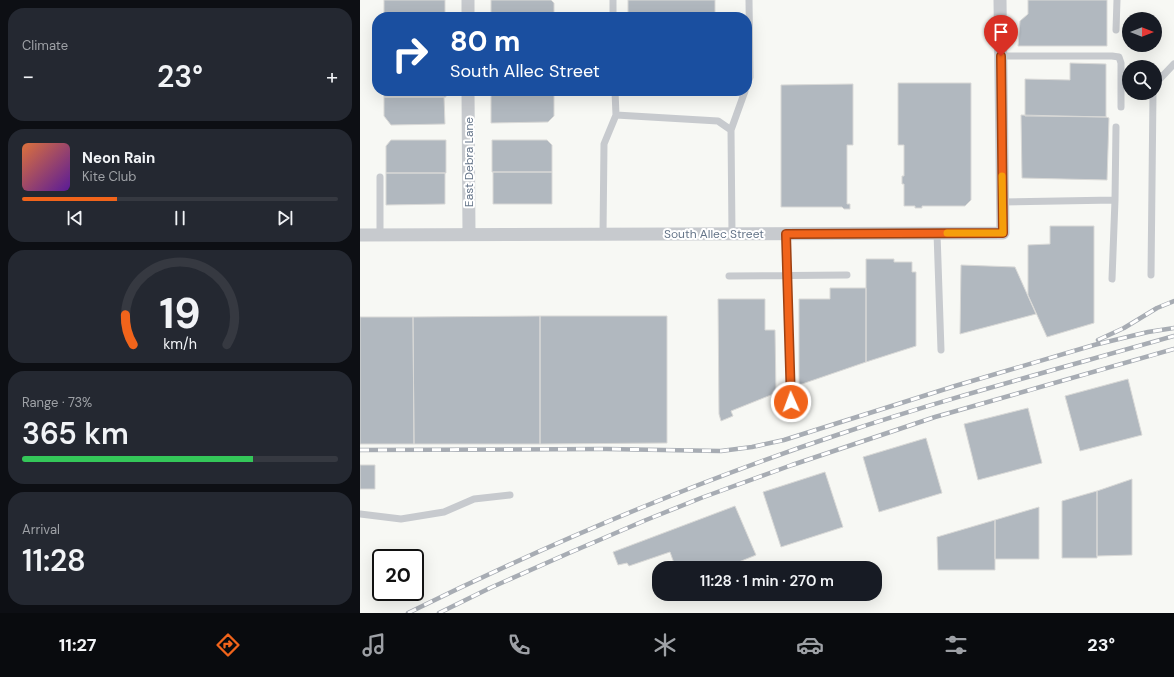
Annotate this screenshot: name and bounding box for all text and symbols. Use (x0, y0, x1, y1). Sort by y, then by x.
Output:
north arrow (1122, 12, 1162, 52)
map controls (1122, 12, 1162, 100)
pin (984, 15, 1018, 56)
icon: arrive (990, 21, 1012, 43)
text: 80 m (450, 23, 520, 60)
icon: right (384, 28, 436, 80)
text: Climate (22, 37, 68, 54)
text: 23° (157, 57, 203, 96)
text: South Allec Street (450, 59, 600, 83)
button: search (1122, 60, 1162, 100)
text: − (22, 62, 34, 91)
text: + (326, 62, 338, 91)
street label: East Debra Lane (461, 117, 477, 207)
text: Neon Rain (82, 148, 155, 168)
text: Kite Club (82, 168, 136, 185)
icon: previous (64, 207, 86, 229)
icon: pause (169, 207, 191, 229)
icon: next (274, 207, 296, 229)
street label: South Allec Street (664, 226, 764, 242)
text: 19 (159, 286, 201, 340)
text: km/h (163, 334, 197, 352)
position arrow (770, 381, 812, 423)
text: Range · 73% (22, 394, 92, 411)
text: 365 km (22, 414, 129, 453)
text: Arrival (22, 521, 60, 538)
text: 11:28 (22, 541, 86, 580)
speed limit sign: 20 (372, 549, 424, 601)
text: 11:28 · 1 min · 270 m (700, 571, 834, 591)
icon: directions (214, 631, 242, 659)
icon: music (360, 631, 388, 659)
icon: phone (505, 631, 533, 659)
icon: climate (651, 631, 679, 659)
icon: car (796, 631, 824, 659)
icon: filters (942, 631, 970, 659)
text: 11:27 (59, 633, 96, 657)
text: 23° (1087, 633, 1115, 657)

